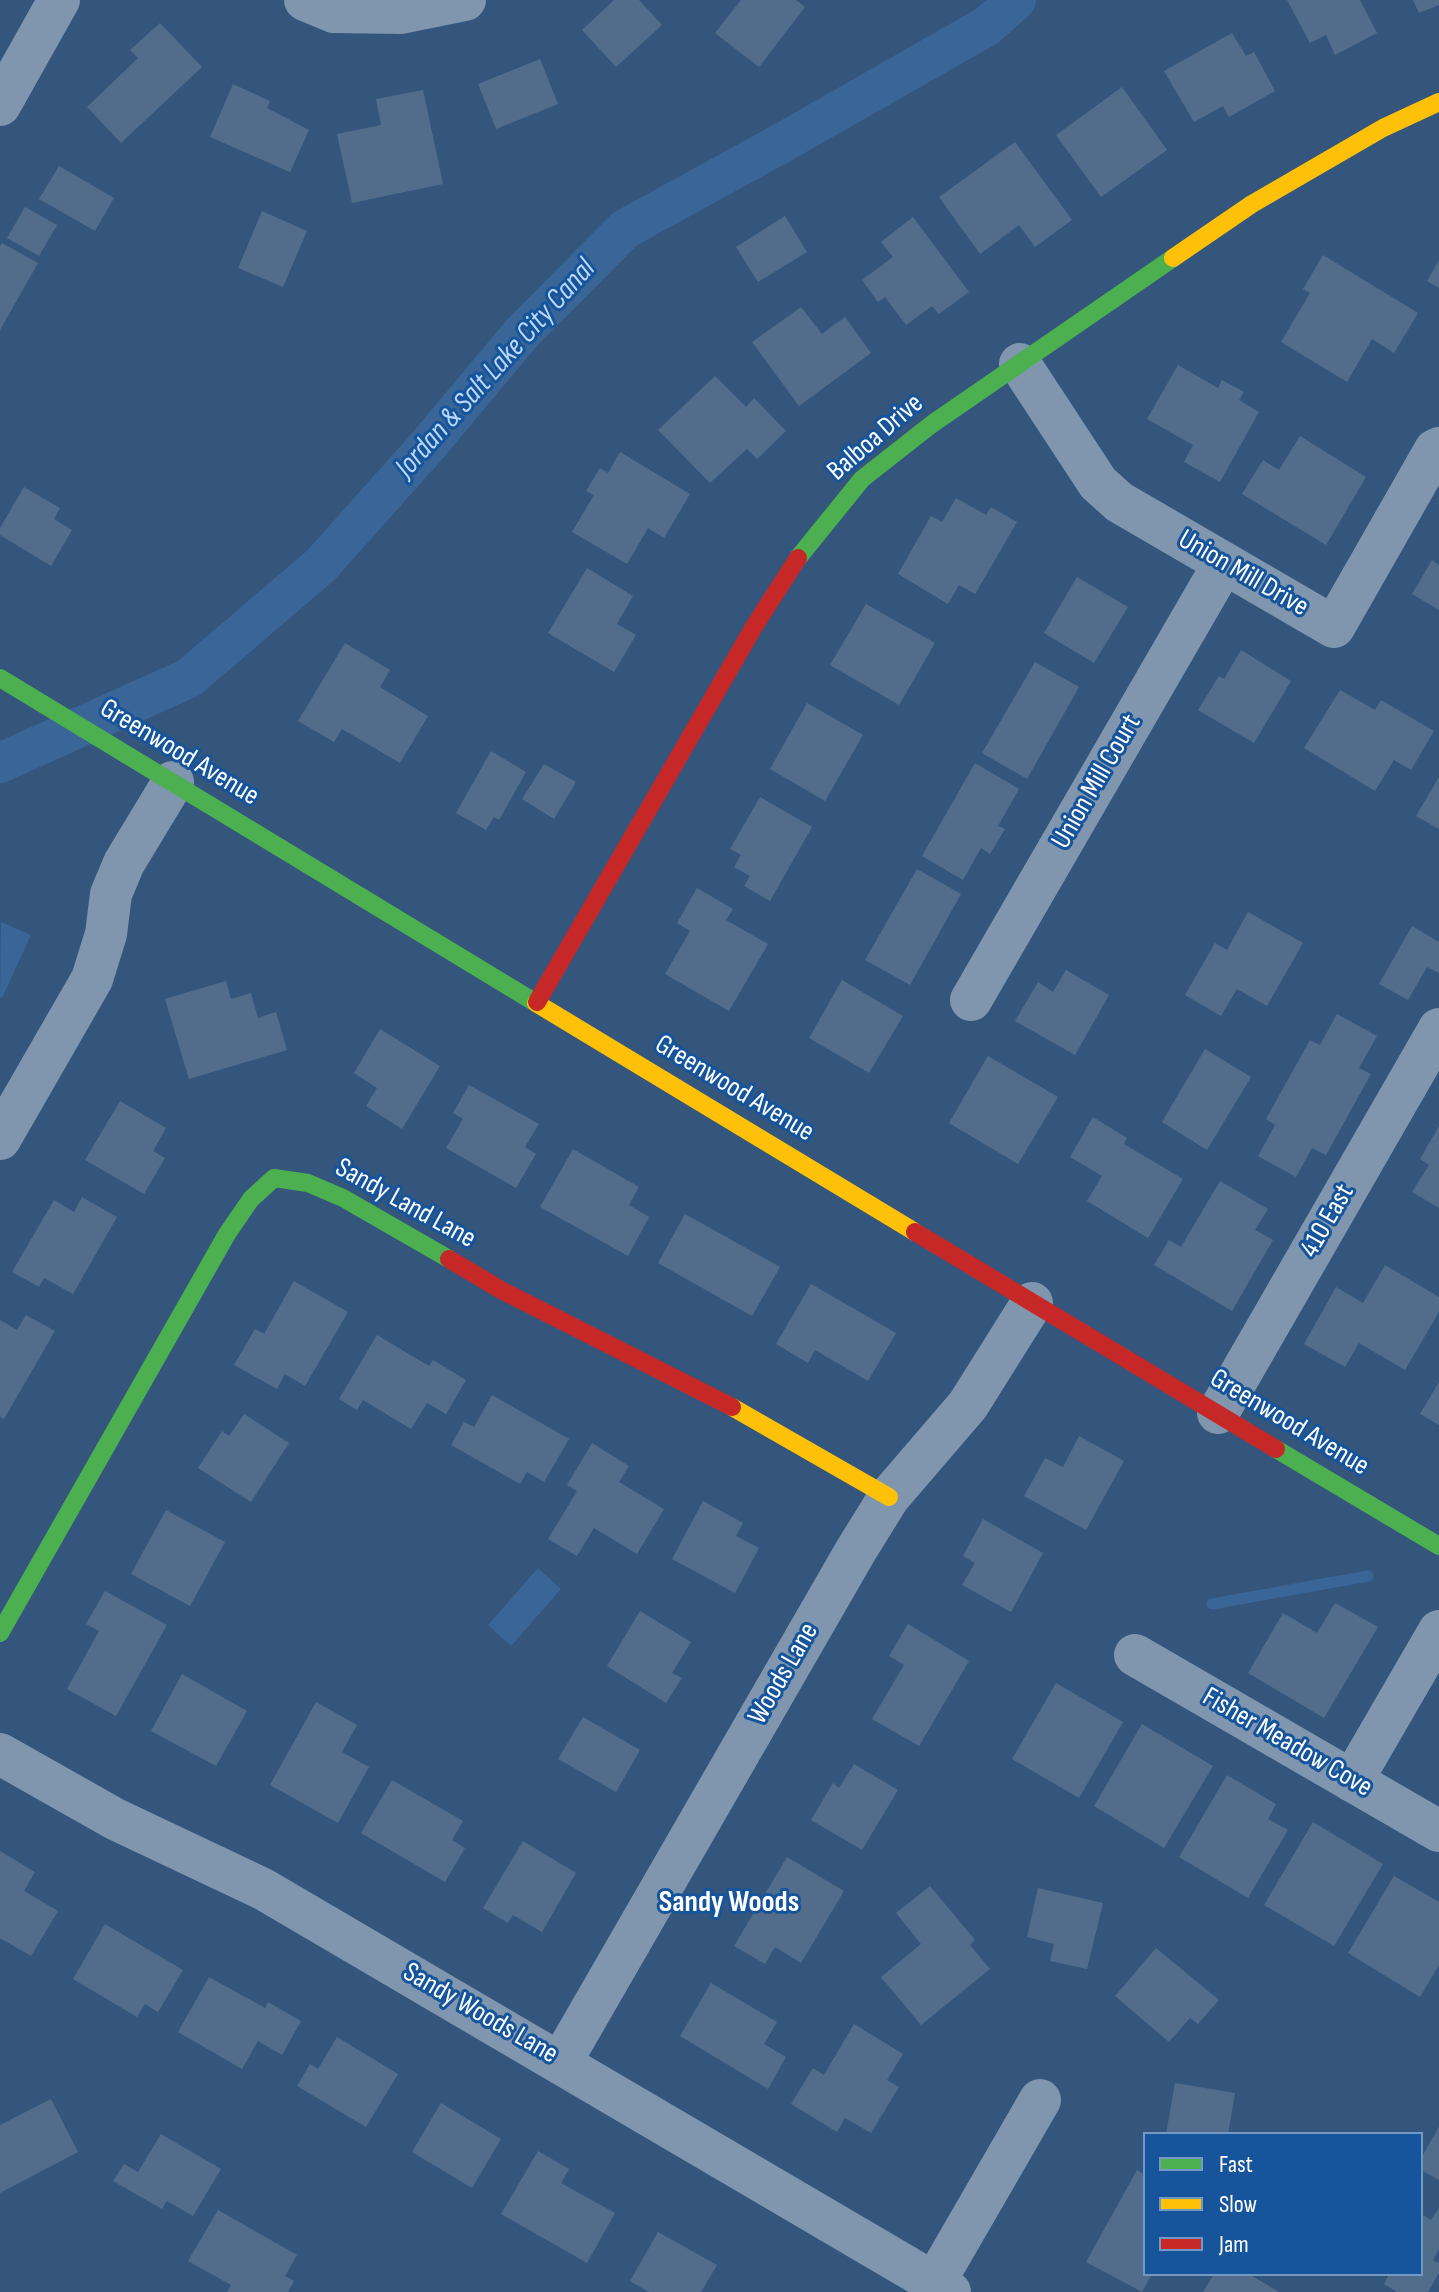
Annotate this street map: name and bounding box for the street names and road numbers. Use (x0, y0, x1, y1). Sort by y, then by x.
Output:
street label: Balboa Drive (821, 387, 931, 489)
street label: Union Mill Drive (1172, 523, 1314, 625)
street label: Greenwood Avenue (93, 692, 265, 814)
street label: Union Mill Court (1045, 709, 1149, 855)
street label: Greenwood Avenue (648, 1028, 820, 1150)
street label: Sandy Land Lane (329, 1152, 481, 1256)
street label: 410 East (1294, 1178, 1362, 1264)
street label: Greenwood Avenue (1203, 1362, 1375, 1484)
street label: Woods Lane (742, 1617, 826, 1731)
street label: Fisher Meadow Cove (1196, 1681, 1378, 1805)
street label: Sandy Woods Lane (397, 1956, 563, 2072)

